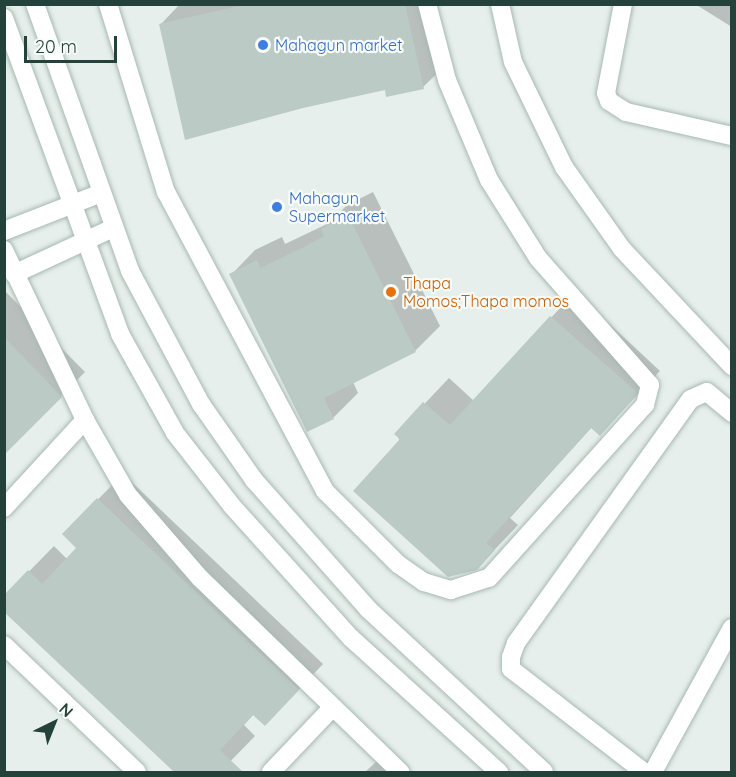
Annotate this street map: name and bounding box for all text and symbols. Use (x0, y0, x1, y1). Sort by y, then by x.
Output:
scale bar (27, 24, 120, 62)
text: 20 m (35, 35, 77, 58)
place label: Mahagun market (275, 35, 402, 55)
marker: Mahagun market (256, 38, 270, 52)
place label: Mahagun Supermarket (289, 188, 385, 226)
marker: Mahagun Supermarket (270, 200, 284, 214)
place label: Thapa Momos;Thapa momos (403, 273, 569, 311)
marker: Thapa Momos;Thapa momos (384, 285, 398, 299)
north arrow (24, 693, 84, 753)
text: N (55, 699, 77, 721)

